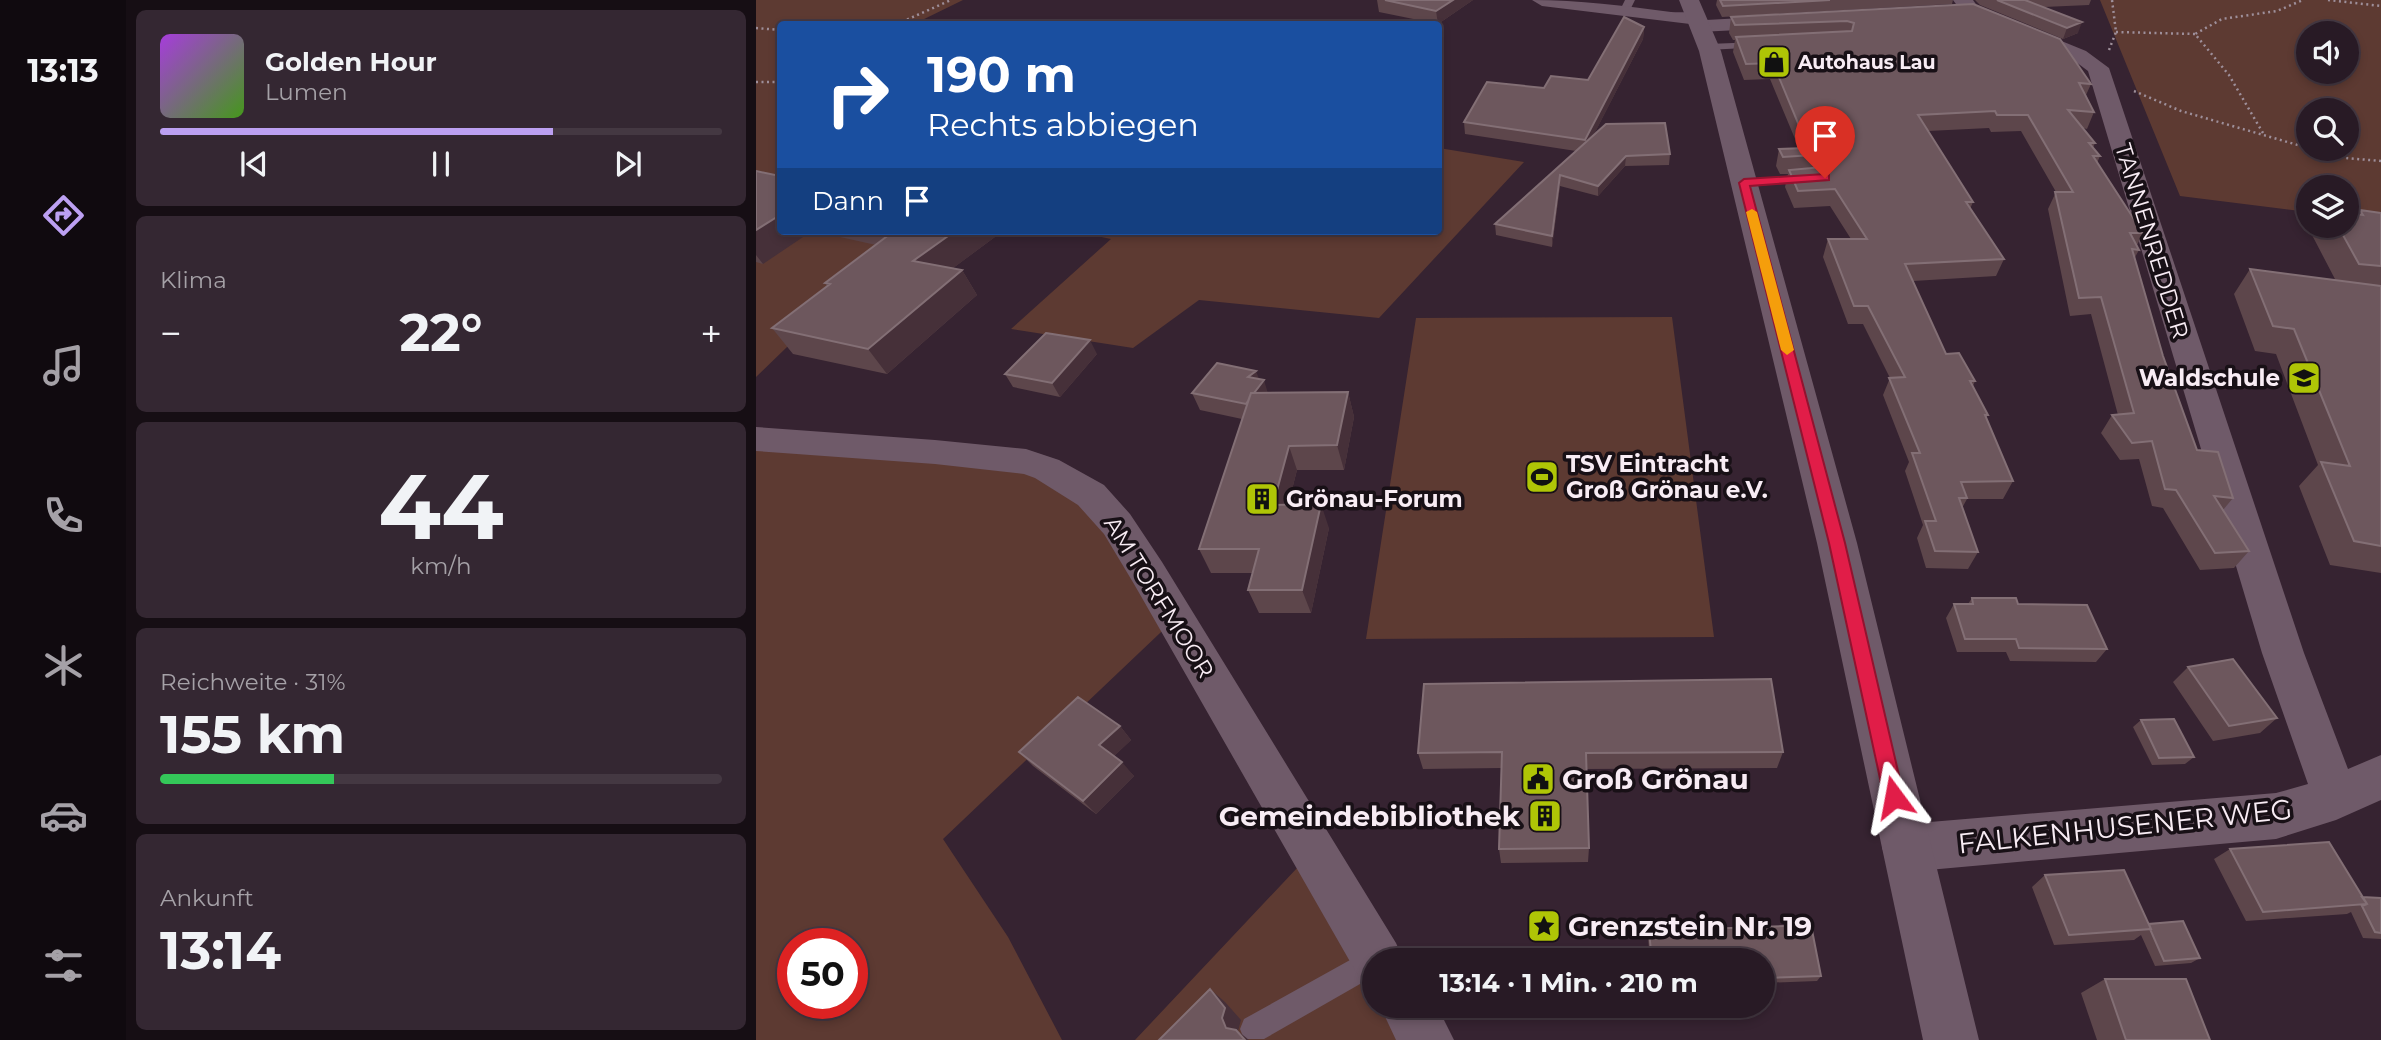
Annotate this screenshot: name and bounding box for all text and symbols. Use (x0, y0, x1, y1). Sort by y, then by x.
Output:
map controls (2296, 21, 2359, 238)
button: sound (2296, 21, 2359, 84)
shop icon: Autohaus Lau (1755, 43, 1793, 81)
text: 190 m (927, 45, 1076, 104)
text: Golden Hour (265, 46, 437, 78)
icon: right (812, 49, 903, 140)
text: 13:13 (27, 51, 99, 90)
place label: Autohaus Lau (1797, 51, 1936, 74)
text: Lumen (265, 78, 348, 106)
button: search (2296, 98, 2359, 161)
text: Rechts abbiegen (927, 105, 1199, 144)
pin (1795, 106, 1855, 178)
icon: arrive (1806, 117, 1844, 155)
street label: TANNENREDDER (2109, 140, 2195, 342)
icon: previous (235, 145, 273, 183)
icon: pause (422, 145, 460, 183)
icon: next (609, 145, 647, 183)
button: layers (2296, 175, 2359, 238)
icon: arrive (898, 182, 936, 220)
text: Dann (812, 185, 884, 217)
icon: directions (39, 191, 88, 240)
text: Klima (160, 266, 227, 294)
text: 22° (399, 301, 483, 364)
text: − (160, 310, 182, 357)
text: + (700, 310, 722, 357)
icon: music (39, 341, 88, 390)
school or university icon: Waldschule (2285, 359, 2323, 397)
place label: Waldschule (2139, 364, 2280, 392)
place label: TSV Eintracht Groß Grönau e.V. (1566, 450, 1768, 504)
text: 44 (378, 451, 504, 562)
sports icon: TSV Eintracht Groß Grönau e.V. (1523, 458, 1561, 496)
building icon: Grönau-Forum (1243, 480, 1281, 518)
place label: Grönau-Forum (1286, 485, 1463, 513)
icon: phone (39, 491, 88, 540)
street label: AM TORFMOOR (1098, 511, 1220, 683)
text: km/h (410, 552, 472, 580)
icon: climate (39, 641, 88, 690)
text: Reichweite · 31% (160, 668, 346, 696)
text: 155 km (160, 703, 345, 766)
public building icon: Groß Grönau (1519, 760, 1557, 798)
position arrow (1857, 760, 1931, 834)
place label: Groß Grönau (1562, 762, 1749, 796)
icon: car (39, 791, 88, 840)
street label: FALKENHUSENER WEG (1956, 792, 2294, 860)
building icon: Gemeindebibliothek (1526, 797, 1564, 835)
place label: Gemeindebibliothek (1219, 799, 1521, 833)
text: Ankunft (160, 884, 254, 912)
place icon: Grenzstein Nr. 19 (1525, 907, 1563, 945)
place label: Grenzstein Nr. 19 (1568, 909, 1812, 943)
text: 13:14 (160, 919, 281, 982)
speed limit sign: 50 (777, 928, 868, 1019)
icon: filters (39, 941, 88, 990)
text: 13:14 · 1 Min. · 210 m (1439, 967, 1698, 999)

